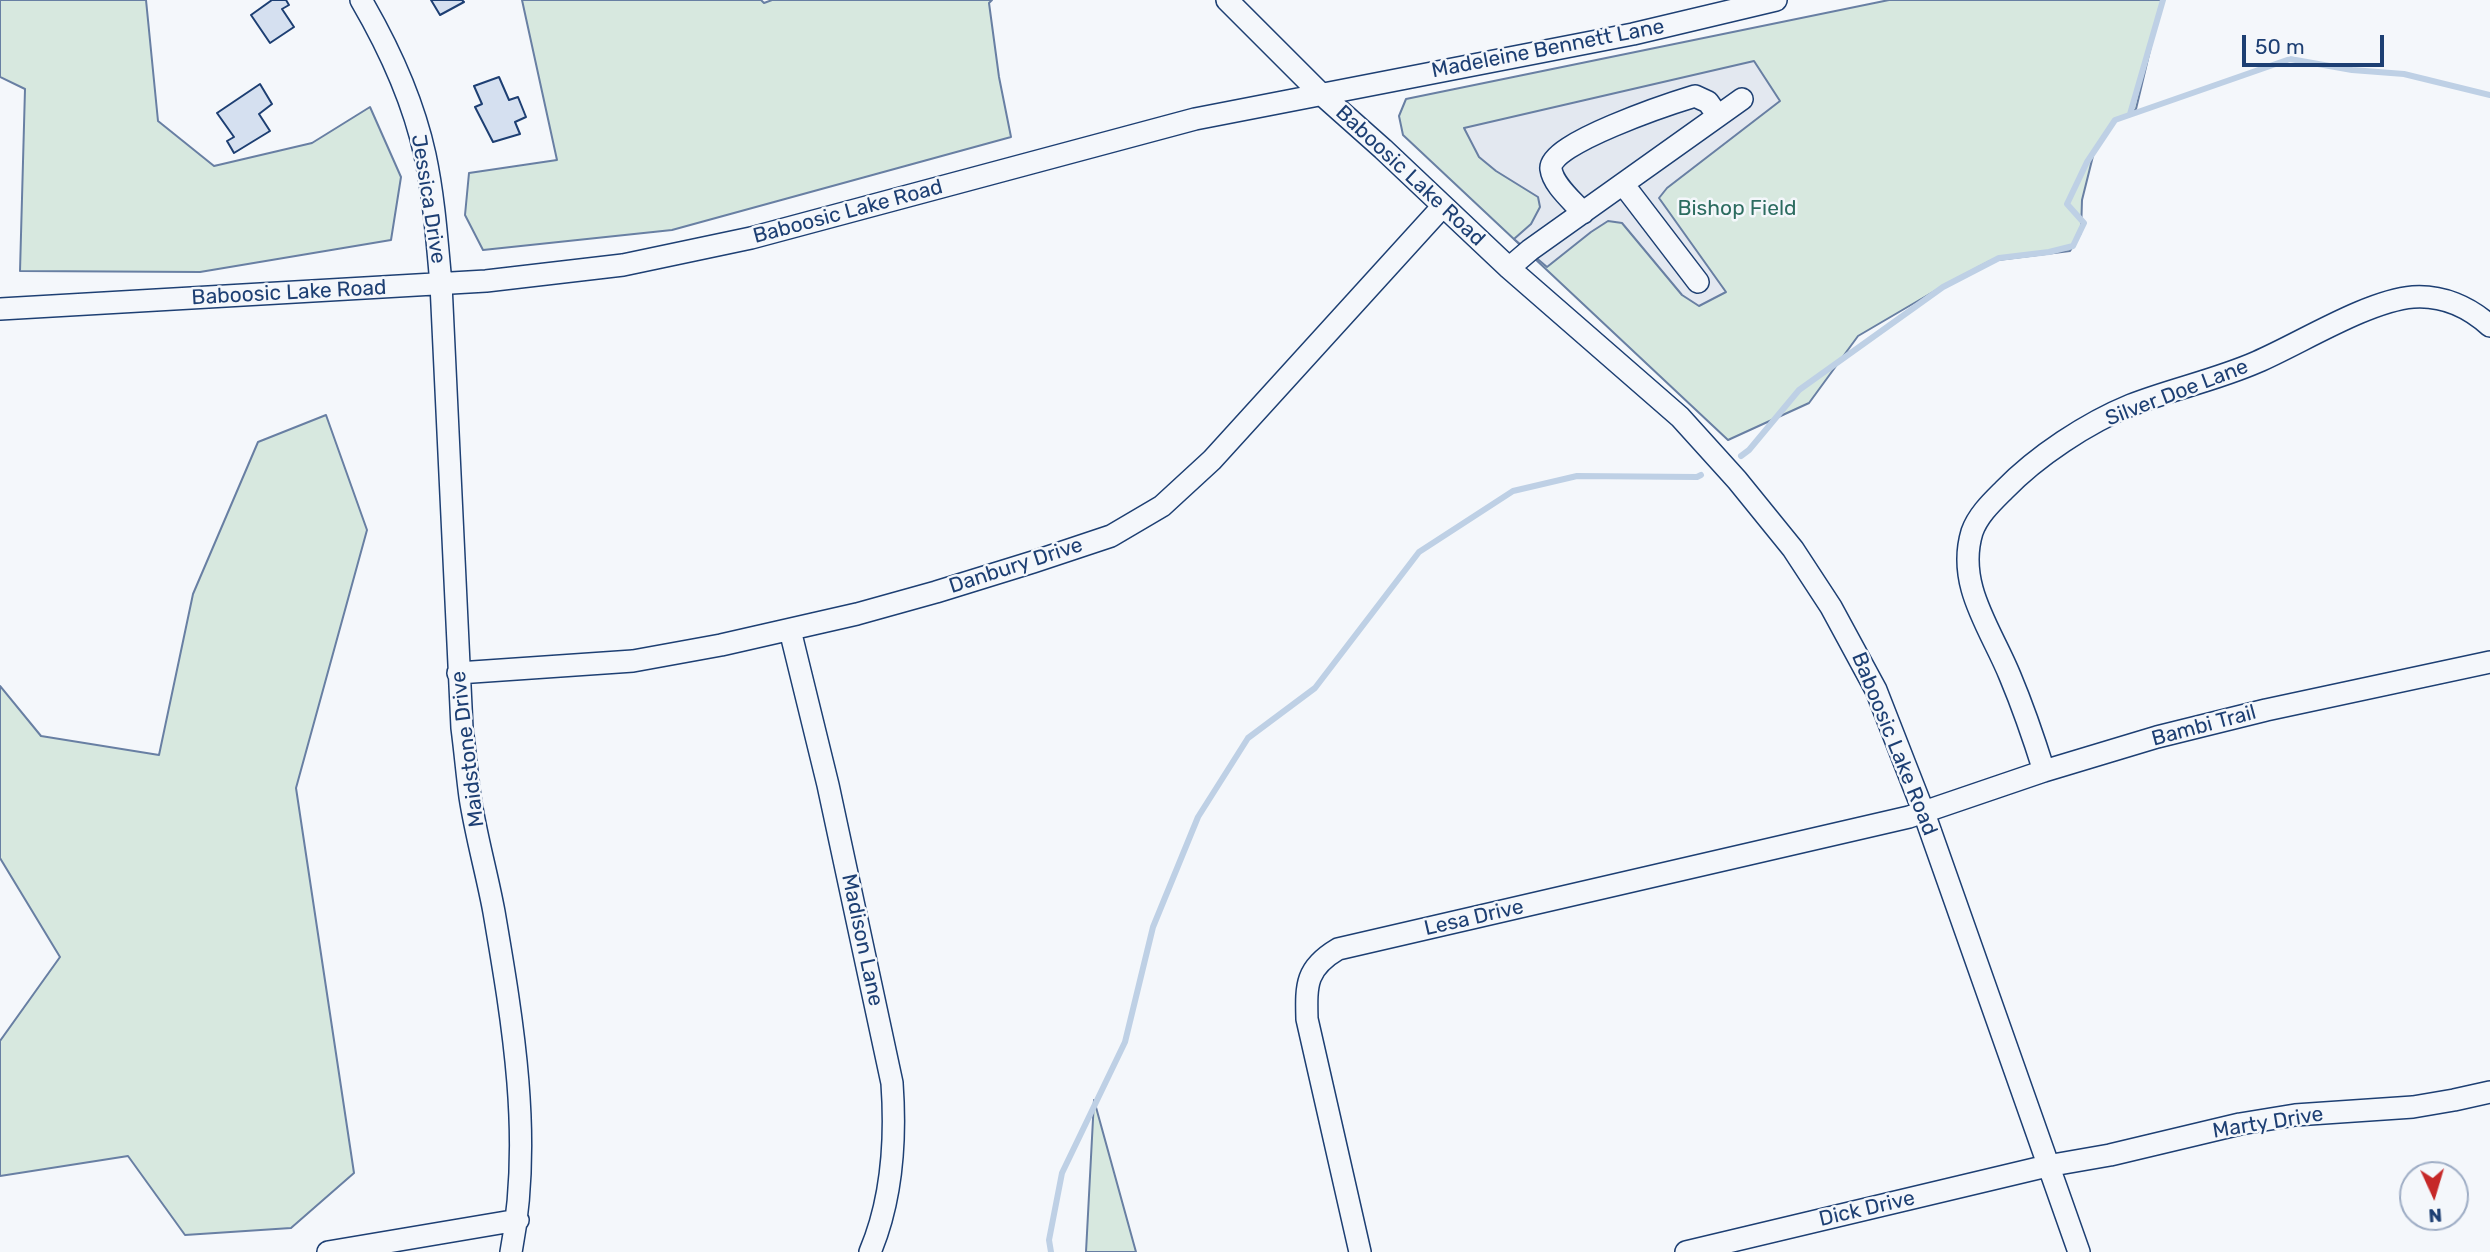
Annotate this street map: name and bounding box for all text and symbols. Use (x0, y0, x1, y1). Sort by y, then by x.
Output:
street label: Madeleine Bennett Lane (1430, 14, 1666, 84)
scale bar (2245, 21, 2387, 65)
text: 50 m (2255, 34, 2305, 59)
street label: Baboosic Lake Road (1330, 100, 1490, 252)
street label: Jessica Drive (405, 133, 451, 265)
street label: Baboosic Lake Road (750, 175, 946, 249)
park label: Bishop Field (1677, 196, 1797, 222)
street label: Baboosic Lake Road (191, 275, 387, 311)
street label: Silver Doe Lane (2102, 354, 2252, 432)
street label: Danbury Drive (946, 533, 1086, 599)
street label: Baboosic Lake Road (1846, 649, 1942, 839)
street label: Maidstone Drive (446, 670, 490, 828)
street label: Bambi Trail (2149, 700, 2259, 752)
street label: Madison Lane (836, 872, 888, 1008)
street label: Lesa Drive (1422, 894, 1526, 942)
street label: Marty Drive (2211, 1102, 2325, 1144)
north arrow (2399, 1161, 2469, 1231)
street label: Dick Drive (1817, 1186, 1917, 1232)
text: N (2428, 1204, 2443, 1227)

